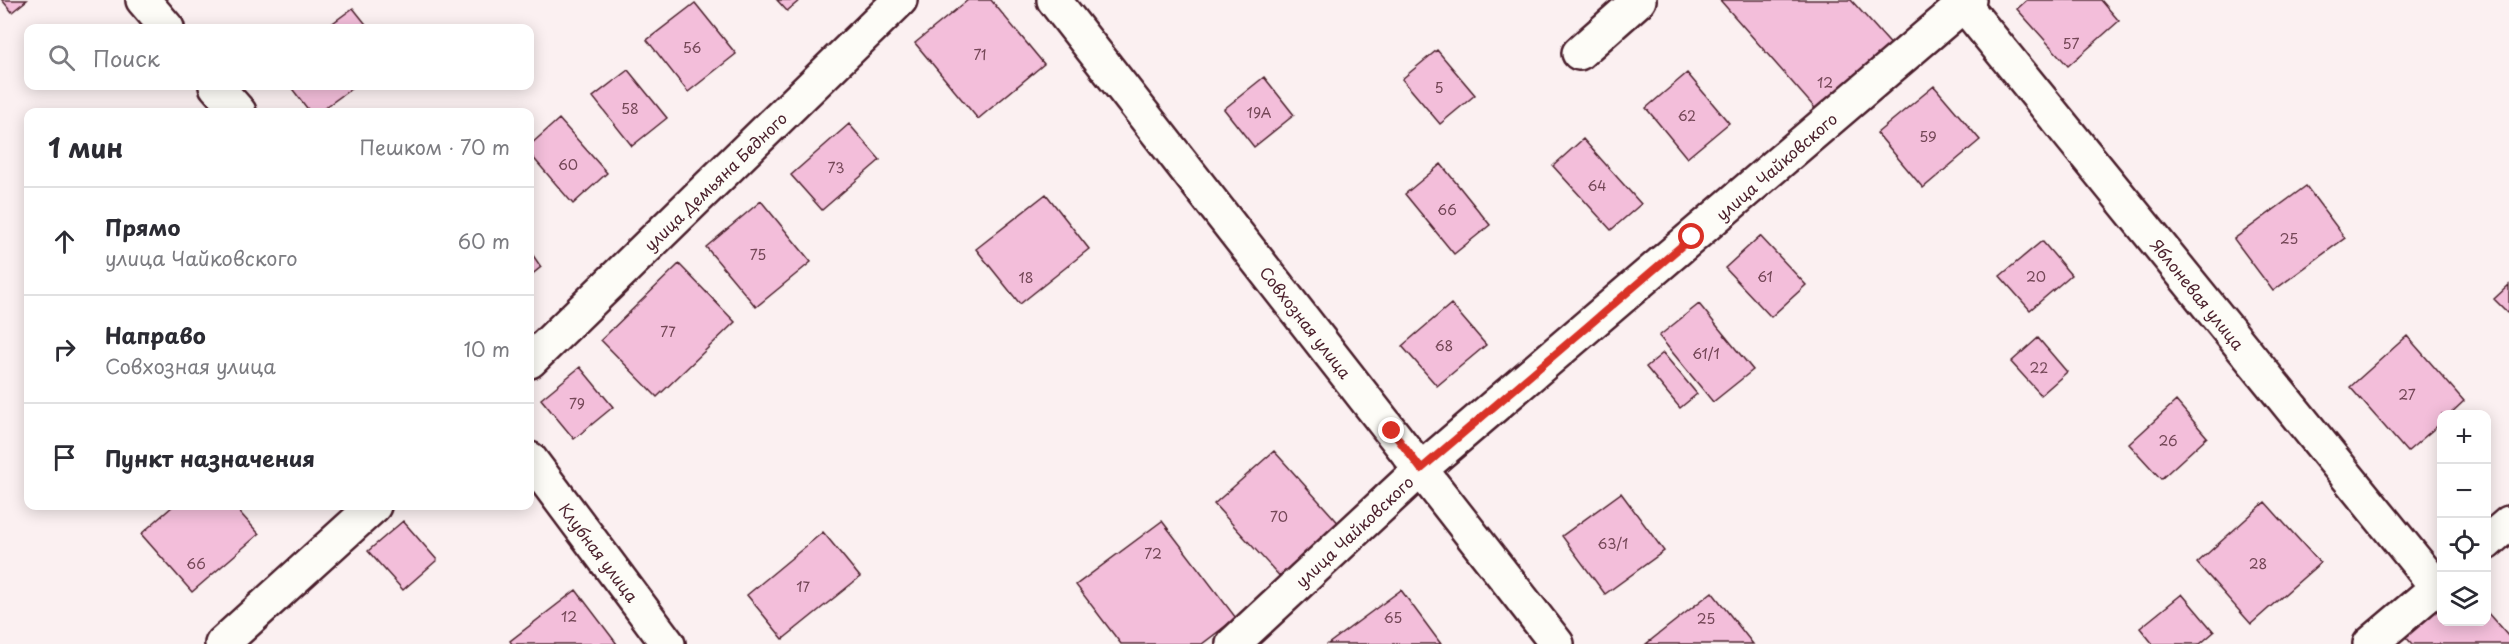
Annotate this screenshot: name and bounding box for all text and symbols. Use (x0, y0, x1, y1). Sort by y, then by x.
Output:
search box (24, 24, 534, 90)
house number: 57 (2063, 33, 2079, 54)
house number: 56 (683, 37, 702, 58)
icon: search (45, 41, 78, 74)
text: Поиск (93, 41, 160, 74)
house number: 71 (973, 44, 987, 65)
house number: 12 (1817, 72, 1833, 93)
house number: 5 (1434, 77, 1444, 98)
house number: 58 (621, 98, 639, 119)
house number: 19А (1247, 102, 1272, 123)
house number: 62 (1678, 105, 1696, 126)
street label: улица Демьяна Бедного (638, 106, 792, 256)
street label: улица Чайковского (1710, 106, 1842, 226)
house number: 59 (1919, 126, 1937, 147)
text: 1 мин (48, 128, 123, 167)
text: Пешком · 70 m (360, 132, 510, 162)
house number: 60 (558, 154, 578, 175)
house number: 73 (828, 157, 844, 178)
house number: 64 (1587, 175, 1607, 196)
house number: 66 (1437, 199, 1457, 220)
text: Прямо (105, 210, 180, 243)
route start (1678, 223, 1704, 249)
icon: ahead (48, 225, 81, 258)
text: 60 m (458, 226, 510, 256)
house number: 25 (2280, 228, 2298, 249)
street label: Яблоневая улица (2146, 233, 2250, 355)
text: улица Чайковского (105, 243, 298, 273)
house number: 75 (750, 244, 766, 265)
street label: Совхозная улица (1254, 261, 1358, 383)
house number: 61 (1757, 266, 1773, 287)
house number: 20 (2026, 266, 2046, 287)
house number: 18 (1018, 267, 1034, 288)
text: Направо (105, 318, 206, 351)
house number: 77 (660, 321, 676, 342)
icon: right (48, 333, 81, 366)
text: 10 m (463, 334, 510, 364)
house number: 68 (1435, 335, 1453, 356)
house number: 61/1 (1692, 343, 1720, 364)
text: Совхозная улица (105, 351, 276, 381)
house number: 22 (2030, 357, 2048, 378)
house number: 27 (2398, 384, 2416, 405)
house number: 79 (569, 393, 585, 414)
map controls (2437, 410, 2491, 626)
button: + (2437, 410, 2491, 464)
route end (1378, 417, 1404, 443)
house number: 26 (2158, 430, 2178, 451)
icon: arrive (48, 441, 81, 474)
text: Пункт назначения (105, 441, 315, 474)
button: − (2437, 464, 2491, 518)
street label: улица Чайковского (1289, 470, 1419, 592)
street label: Клубная улица (554, 497, 644, 607)
house number: 70 (1270, 506, 1288, 527)
button: locate (2437, 518, 2491, 572)
house number: 63/1 (1598, 533, 1628, 554)
house number: 72 (1144, 543, 1162, 564)
house number: 66 (186, 553, 206, 574)
house number: 28 (2249, 553, 2267, 574)
button: layers (2437, 572, 2491, 626)
house number: 17 (796, 576, 810, 597)
house number: 12 (561, 606, 577, 627)
house number: 65 (1384, 607, 1402, 628)
house number: 25 (1697, 608, 1715, 629)

